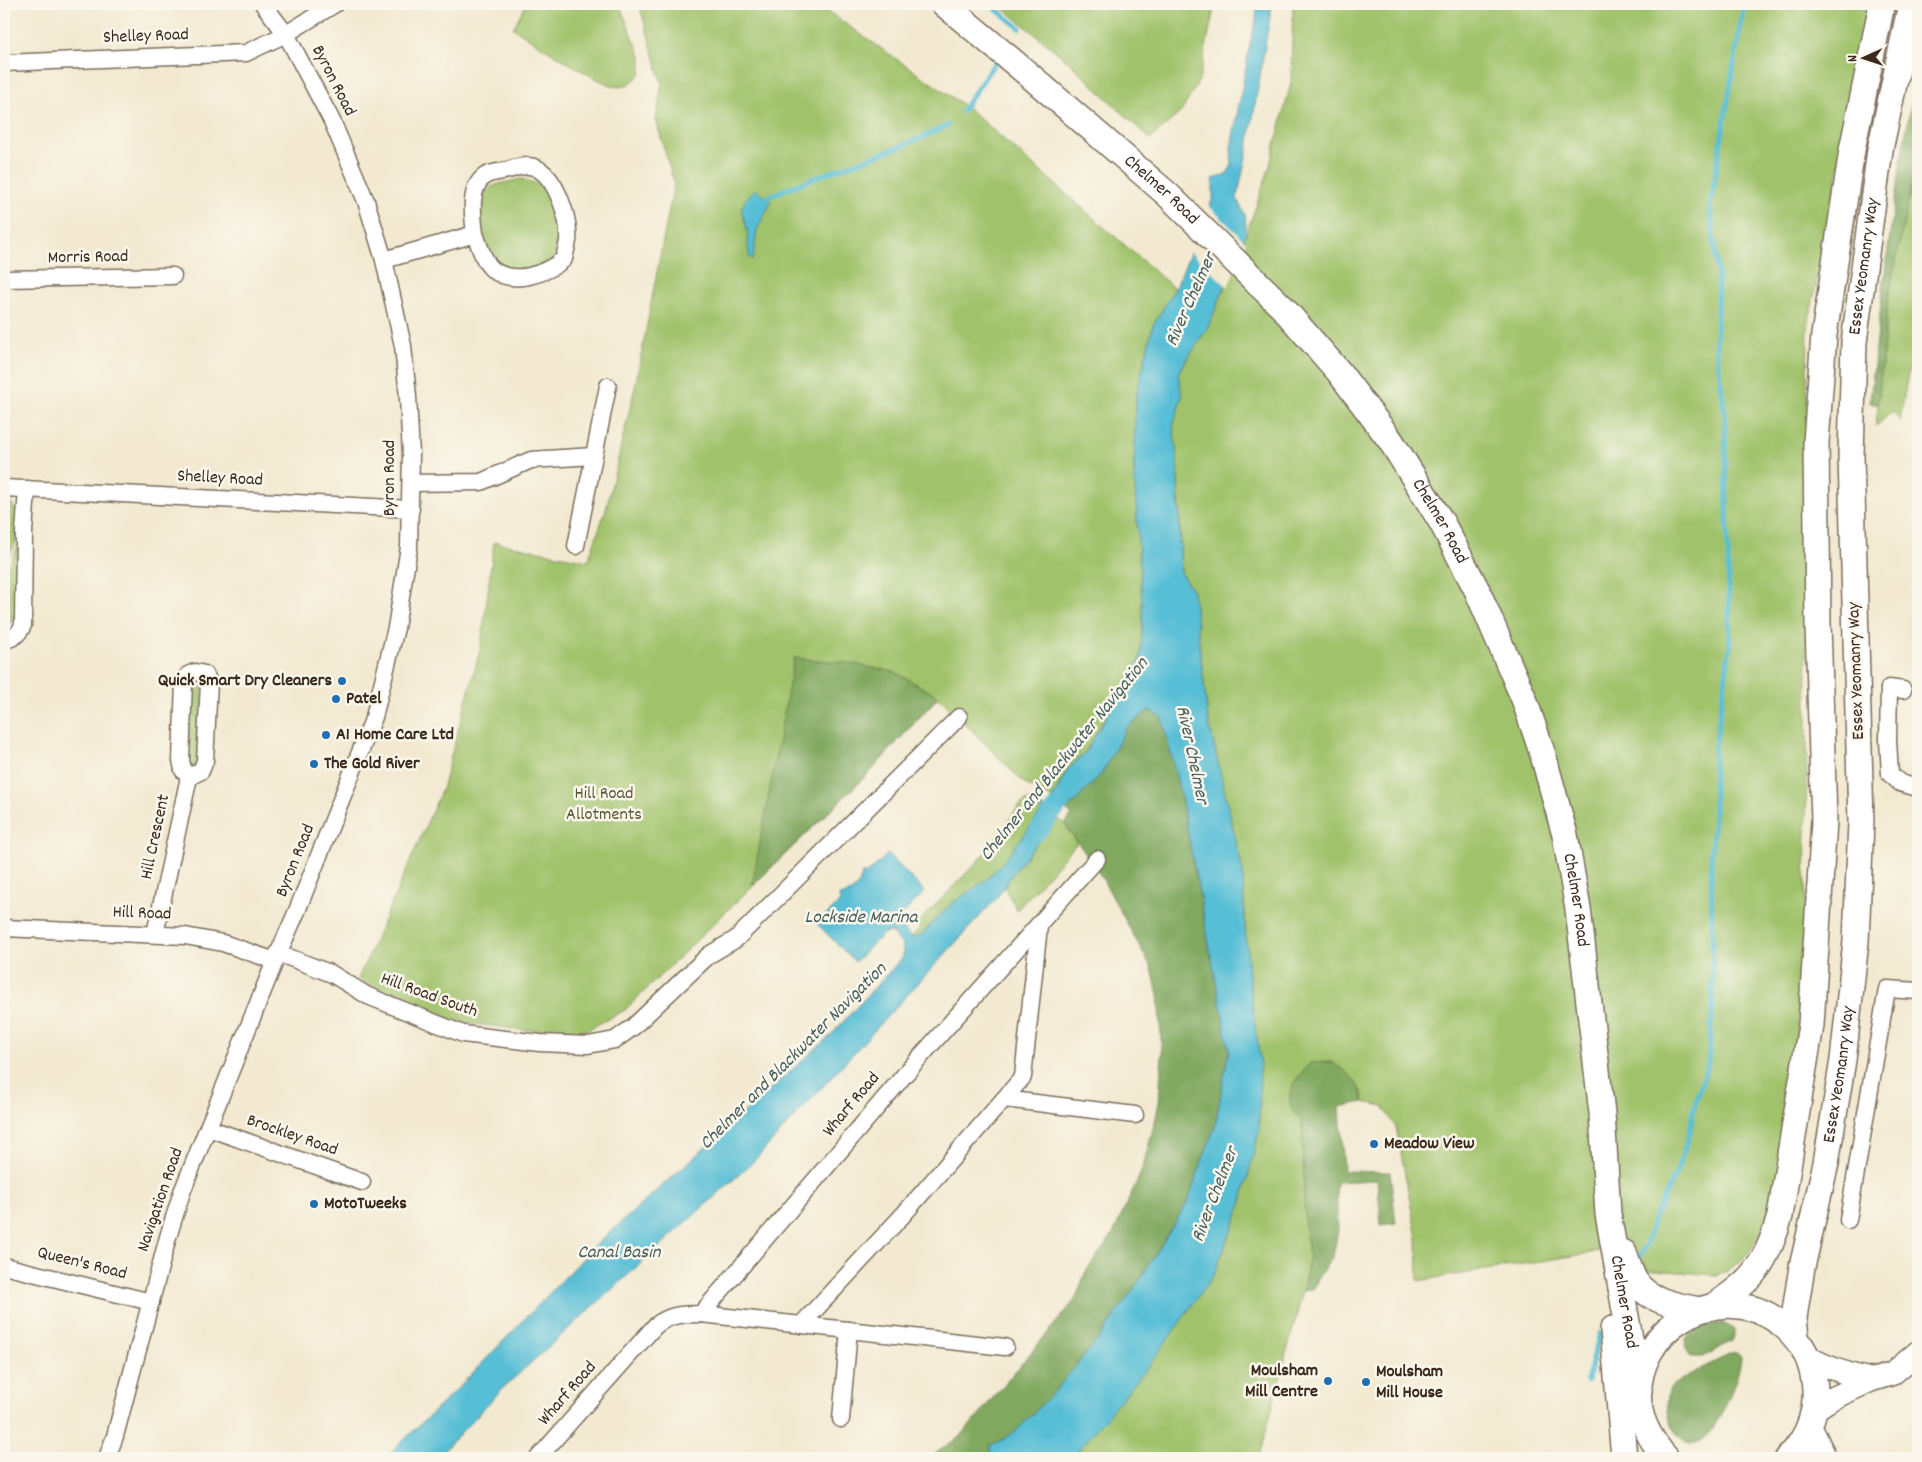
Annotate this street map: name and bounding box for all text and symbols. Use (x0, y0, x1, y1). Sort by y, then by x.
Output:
street label: Shelley Road (103, 23, 189, 51)
north arrow (1840, 32, 1890, 82)
street label: Byron Road (304, 41, 362, 121)
text: N (1843, 55, 1863, 63)
street label: Chelmer Road (1118, 149, 1204, 231)
street label: Essex Yeomanry Way (1843, 196, 1886, 337)
street label: Morris Road (47, 245, 129, 271)
water label: River Chelmer (1159, 247, 1225, 351)
street label: Byron Road (378, 440, 403, 516)
street label: Shelley Road (177, 464, 263, 494)
street label: Chelmer Road (1405, 474, 1474, 568)
street label: Essex Yeomanry Way (1842, 601, 1872, 740)
water label: Chelmer and Blackwater Navigation (974, 651, 1157, 868)
place label: Quick Smart Dry Cleaners (158, 669, 332, 694)
marker: Quick Smart Dry Cleaners (336, 675, 348, 687)
place label: Patel (346, 687, 382, 712)
marker: Patel (330, 693, 342, 705)
water label: River Chelmer (1167, 703, 1215, 809)
place label: A1 Home Care Ltd (336, 723, 454, 748)
marker: A1 Home Care Ltd (320, 729, 332, 741)
place label: The Gold River (324, 752, 420, 777)
marker: The Gold River (308, 758, 320, 770)
park label: Hill Road Allotments (566, 782, 642, 828)
street label: Hill Crescent (135, 792, 177, 882)
street label: Byron Road (270, 821, 322, 901)
street label: Chelmer Road (1556, 851, 1595, 948)
street label: Hill Road (112, 900, 172, 928)
water label: Lockside Marina (804, 905, 919, 932)
water label: Chelmer and Blackwater Navigation (694, 956, 895, 1157)
street label: Hill Road South (377, 967, 481, 1025)
street label: Essex Yeomanry Way (1817, 1004, 1861, 1145)
street label: Wharf Road (817, 1067, 887, 1143)
street label: Brockley Road (243, 1109, 341, 1163)
place label: Meadow View (1384, 1132, 1475, 1157)
marker: Meadow View (1368, 1138, 1380, 1150)
water label: River Chelmer (1186, 1142, 1247, 1246)
street label: Navigation Road (132, 1145, 190, 1255)
place label: MotoTweeks (324, 1192, 407, 1217)
marker: MotoTweeks (308, 1198, 320, 1210)
water label: Canal Basin (577, 1240, 662, 1267)
street label: Queen's Road (35, 1241, 129, 1287)
street label: Chelmer Road (1603, 1253, 1644, 1350)
street label: Wharf Road (533, 1356, 603, 1432)
place label: Moulsham Mill Centre (1245, 1359, 1318, 1405)
place label: Moulsham Mill House (1376, 1360, 1443, 1406)
marker: Moulsham Mill Centre (1322, 1375, 1334, 1387)
marker: Moulsham Mill House (1360, 1376, 1372, 1388)

